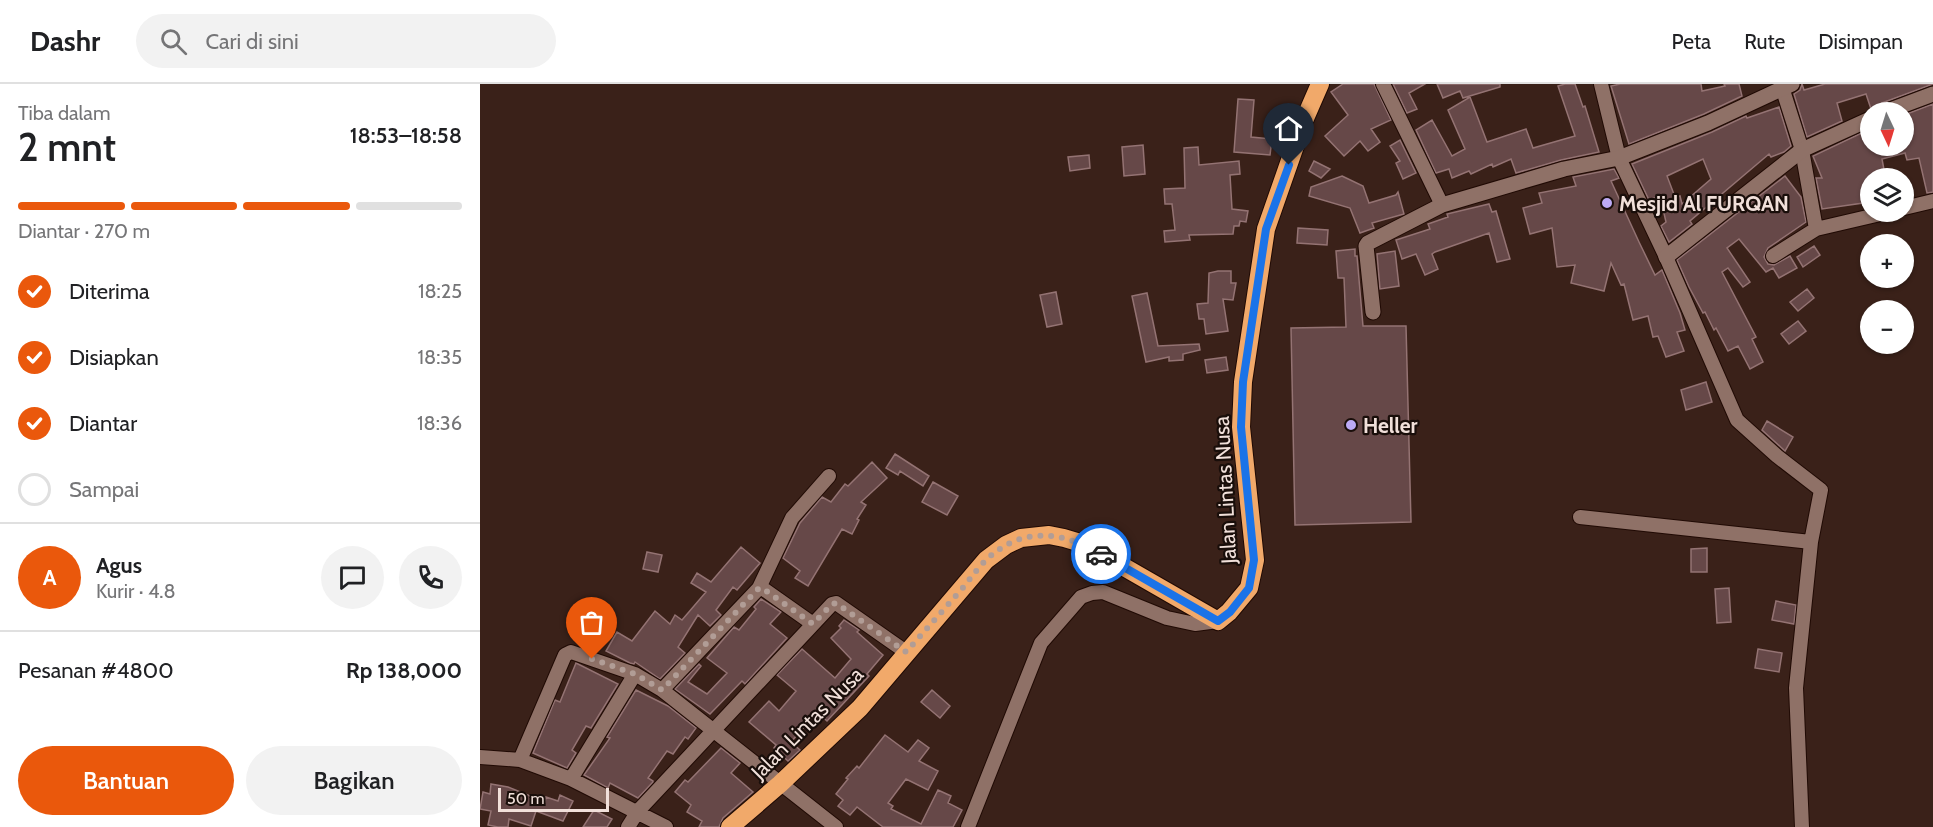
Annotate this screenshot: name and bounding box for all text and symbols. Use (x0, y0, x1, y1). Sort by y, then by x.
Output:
search box (136, 14, 556, 68)
text: Dashr (30, 24, 100, 58)
icon: search (157, 25, 190, 58)
text: Cari di sini (205, 28, 299, 55)
text: Peta (1672, 29, 1711, 54)
text: Rute (1744, 29, 1785, 54)
text: Disimpan (1818, 29, 1903, 54)
text: Tiba dalam (18, 101, 110, 125)
north arrow (1860, 102, 1914, 156)
map controls (1860, 102, 1914, 354)
pin (1263, 103, 1314, 165)
icon: home (1272, 112, 1305, 145)
text: 18:53–18:58 (350, 122, 462, 149)
text: 2 mnt (18, 123, 116, 171)
button: layers (1860, 168, 1914, 222)
place label: Mesjid Al FURQAN (1619, 191, 1789, 216)
marker: Mesjid Al FURQAN (1600, 196, 1614, 210)
text: Diantar · 270 m (18, 219, 150, 243)
button: + (1860, 234, 1914, 288)
icon: check (18, 275, 51, 308)
text: Diterima (69, 278, 150, 305)
text: 18:25 (418, 279, 462, 303)
button: − (1860, 300, 1914, 354)
icon: check (18, 341, 51, 374)
text: Disiapkan (69, 344, 159, 371)
text: 18:35 (418, 345, 462, 369)
icon: check (18, 407, 51, 440)
text: Diantar (69, 410, 137, 437)
text: 18:36 (417, 411, 462, 435)
place label: Heller (1363, 413, 1418, 438)
street label: Jalan Lintas Nusa (1209, 415, 1241, 566)
marker: Heller (1344, 418, 1358, 432)
text: Sampai (69, 476, 139, 503)
courier (1071, 524, 1131, 584)
icon: car (1085, 538, 1118, 571)
button: chat (321, 546, 384, 609)
button: phone (399, 546, 462, 609)
text: Agus (96, 552, 142, 579)
text: A (43, 564, 56, 591)
text: Kurir · 4.8 (96, 579, 176, 603)
pin (566, 597, 617, 659)
icon: bag (575, 606, 608, 639)
text: Pesanan #4800 (18, 657, 174, 684)
text: Rp 138,000 (346, 657, 462, 684)
street label: Jalan Lintas Nusa (745, 662, 868, 785)
button: Bantuan (18, 746, 234, 815)
button: Bagikan (246, 746, 462, 815)
scale bar (498, 785, 609, 812)
text: 50 m (507, 789, 544, 808)

